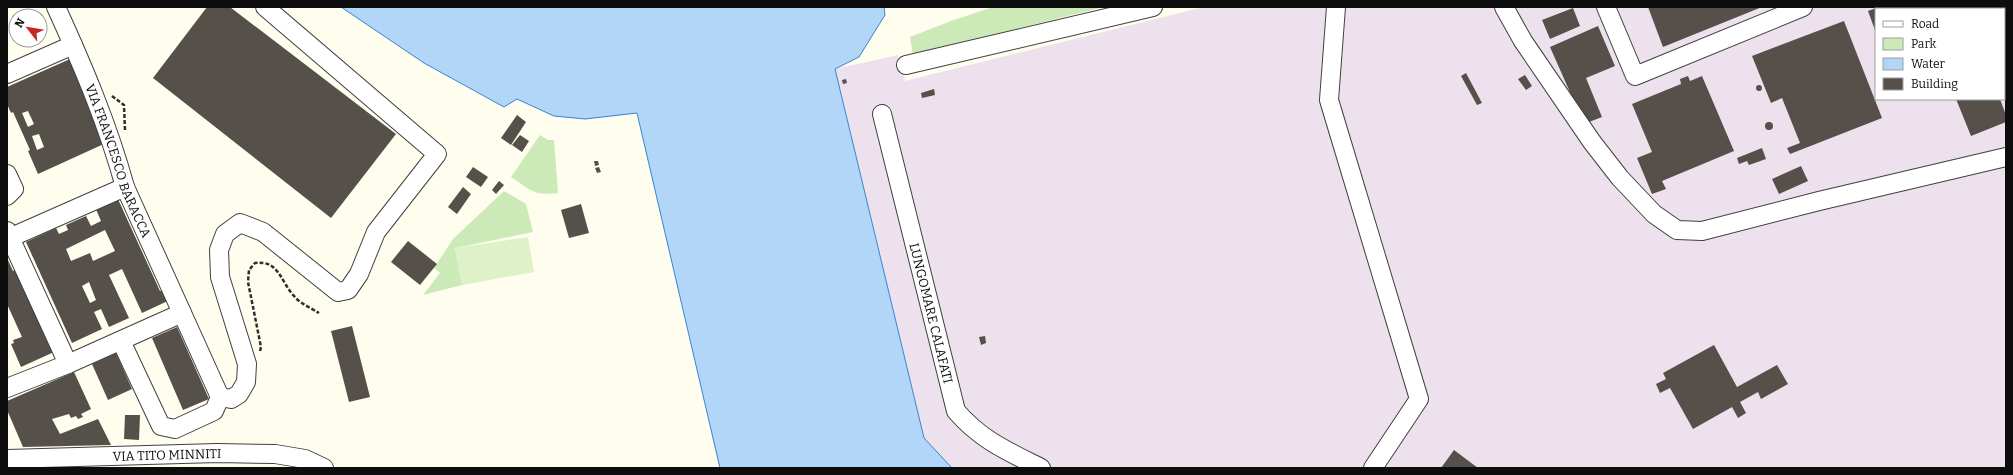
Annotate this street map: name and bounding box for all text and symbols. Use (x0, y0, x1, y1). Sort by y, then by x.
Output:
north arrow (8, 8, 48, 48)
legend (1875, 8, 2005, 100)
text: N (12, 16, 28, 30)
text: Road (1911, 17, 1939, 31)
text: Park (1911, 37, 1937, 51)
text: Water (1911, 57, 1946, 71)
text: Building (1911, 77, 1958, 91)
street label: VIA FRANCESCO BARACCA (83, 82, 155, 240)
street label: LUNGOMARE CALAFATI (907, 241, 956, 385)
street label: VIA TITO MINNITI (112, 445, 221, 463)

